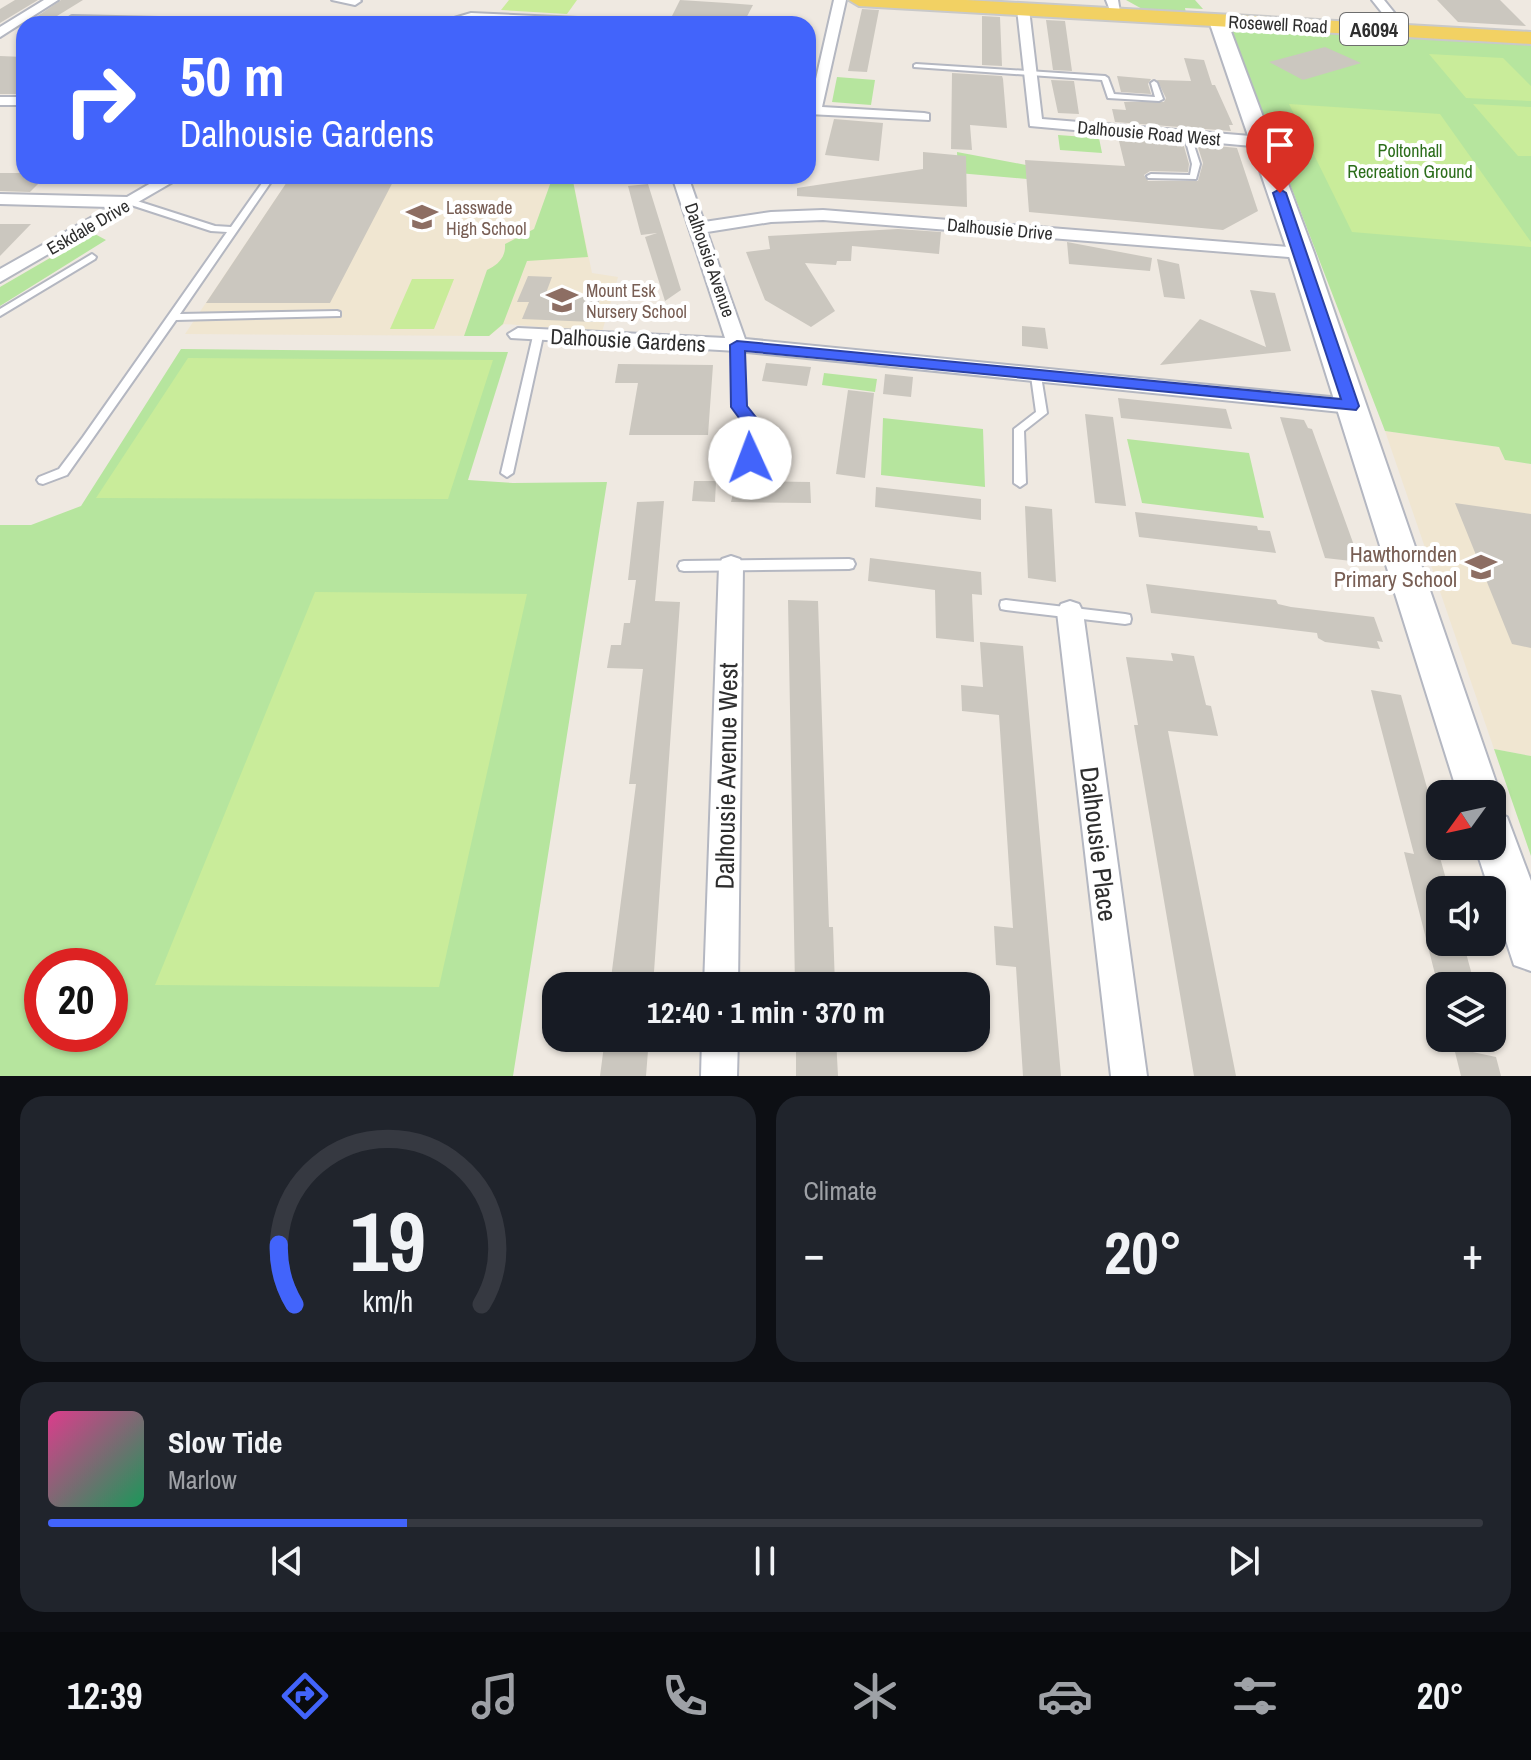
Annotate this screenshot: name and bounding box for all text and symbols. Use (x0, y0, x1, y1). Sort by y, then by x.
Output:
street label: Rosewell Road (1228, 9, 1328, 39)
road number: A6094 (1340, 13, 1408, 45)
text: 50 m (180, 38, 285, 113)
icon: right (48, 48, 152, 152)
text: Dalhousie Gardens (180, 110, 434, 158)
pin (1246, 111, 1314, 193)
street label: Dalhousie Road West (1077, 114, 1221, 152)
icon: arrive (1258, 123, 1302, 167)
park label: Poltonhall Recreation Ground (1347, 138, 1473, 184)
street label: Eskdale Drive (42, 193, 134, 261)
place label: Lasswade High School (446, 195, 526, 241)
street label: Dalhousie Avenue (679, 199, 741, 321)
school or university icon: Lasswade High School (405, 200, 439, 234)
street label: Dalhousie Drive (946, 212, 1054, 246)
place label: Mount Esk Nursery School (586, 278, 687, 324)
school or university icon: Mount Esk Nursery School (545, 283, 579, 317)
street label: Dalhousie Gardens (550, 321, 706, 359)
position arrow (708, 416, 792, 500)
place label: Hawthornden Primary School (1334, 539, 1457, 594)
school or university icon: Hawthornden Primary School (1464, 550, 1498, 584)
street label: Dalhousie Avenue West (707, 662, 745, 890)
street label: Dalhousie Place (1072, 765, 1126, 923)
north arrow (1426, 780, 1506, 860)
map controls (1426, 780, 1506, 1052)
button: sound (1426, 876, 1506, 956)
speed limit sign: 20 (24, 948, 128, 1052)
button: layers (1426, 972, 1506, 1052)
text: 12:40 · 1 min · 370 m (647, 992, 885, 1032)
text: Climate (804, 1173, 877, 1208)
text: 19 (350, 1185, 426, 1297)
text: 20° (1104, 1212, 1183, 1293)
text: − (804, 1223, 825, 1283)
text: + (1462, 1223, 1483, 1283)
text: km/h (362, 1282, 413, 1321)
text: Slow Tide (168, 1422, 282, 1462)
text: Marlow (168, 1462, 237, 1497)
icon: previous (265, 1539, 309, 1583)
icon: pause (743, 1539, 787, 1583)
icon: next (1222, 1539, 1266, 1583)
icon: directions (277, 1668, 333, 1724)
icon: music (467, 1668, 523, 1724)
icon: phone (657, 1668, 713, 1724)
icon: climate (847, 1668, 903, 1724)
icon: car (1037, 1668, 1093, 1724)
icon: filters (1227, 1668, 1283, 1724)
text: 12:39 (67, 1672, 143, 1720)
text: 20° (1417, 1672, 1464, 1720)

